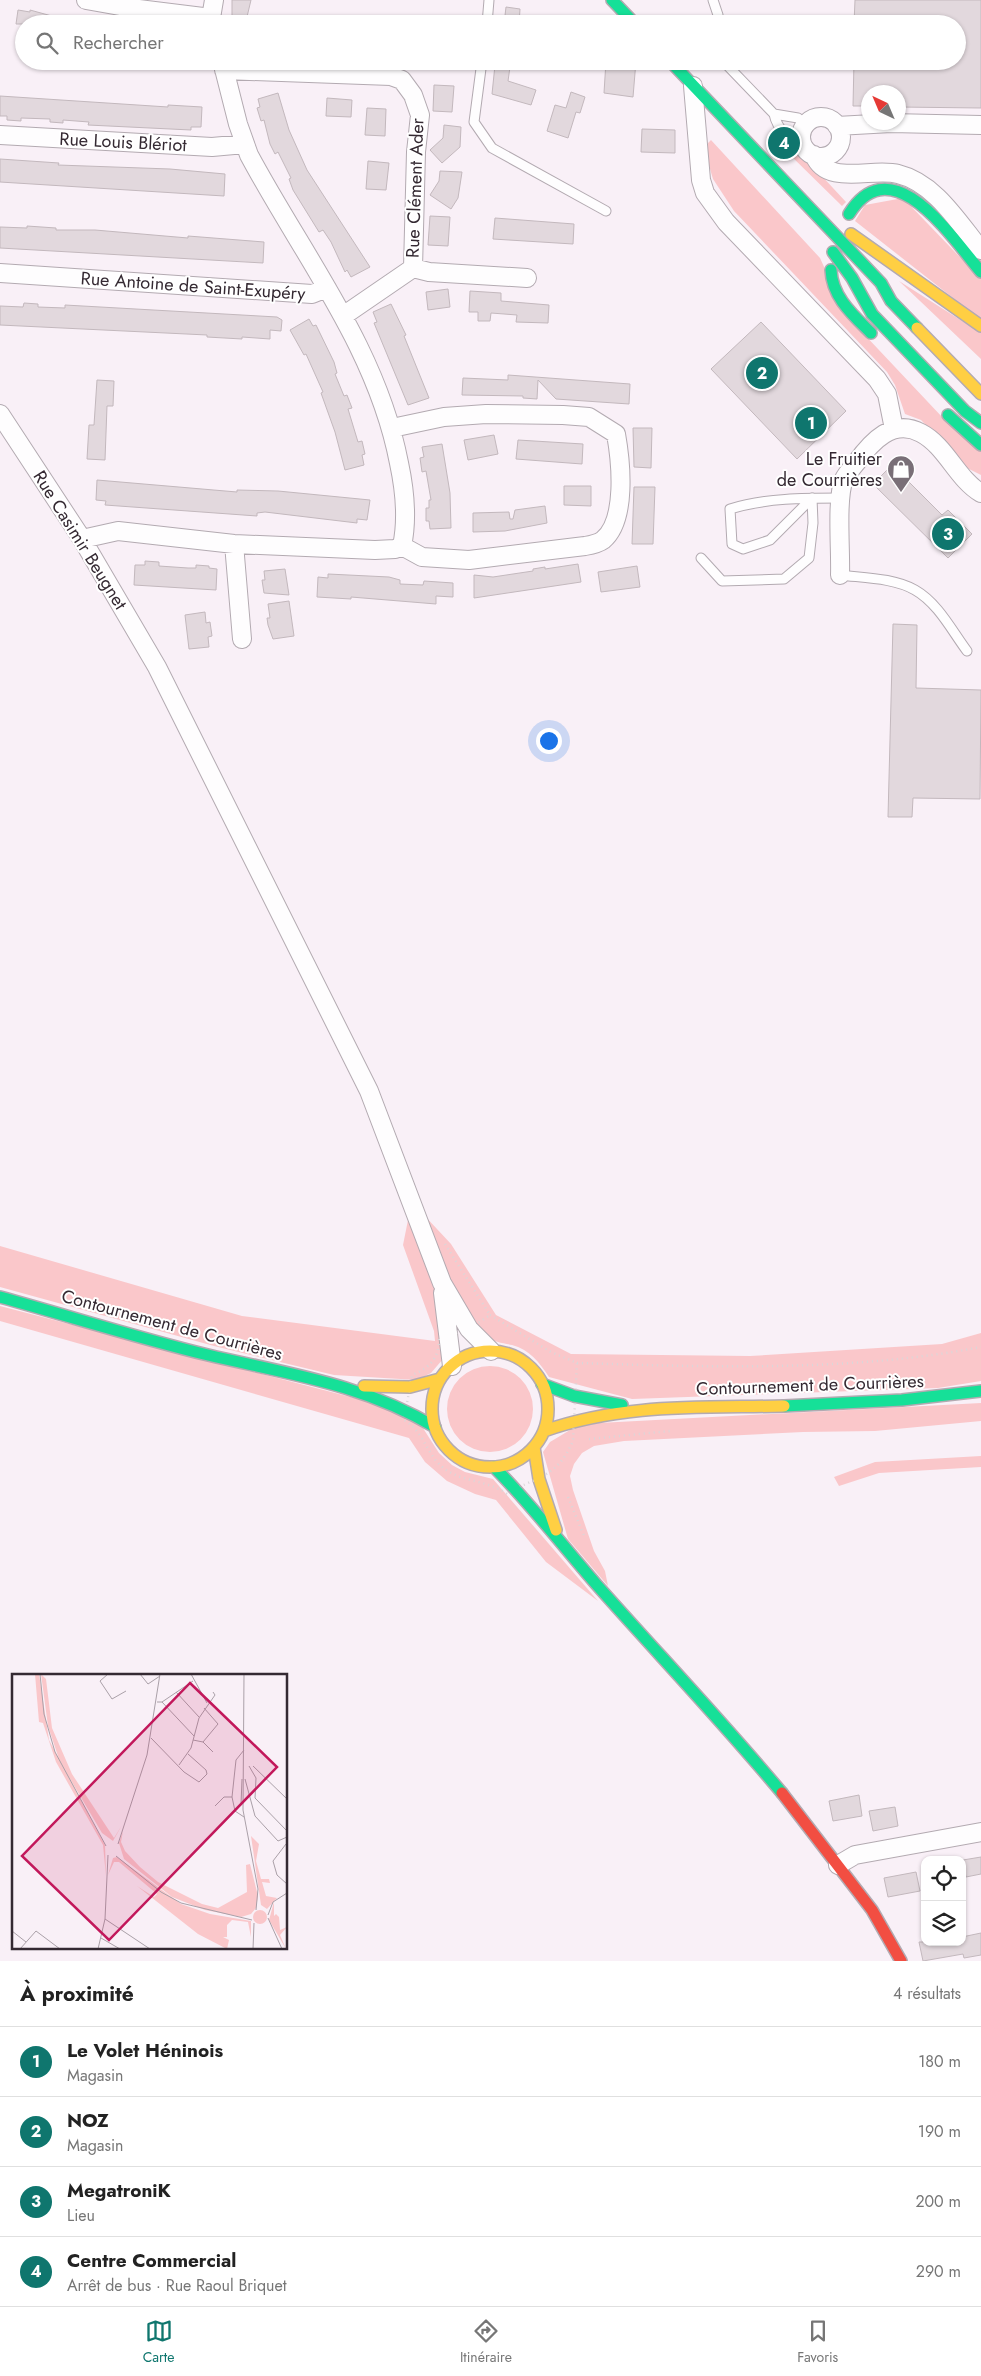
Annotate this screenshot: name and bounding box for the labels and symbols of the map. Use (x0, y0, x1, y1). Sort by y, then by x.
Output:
north arrow (861, 85, 906, 130)
street label: Rue Clément Ader (400, 117, 430, 258)
pin: 4 (768, 124, 800, 162)
street label: Rue Louis Blériot (59, 126, 188, 158)
street label: Rue Antoine de Saint-Exupéry (80, 265, 306, 307)
pin: 2 (746, 354, 778, 392)
pin: 1 (795, 404, 827, 442)
place label: Le Fruitier de Courrières (777, 446, 883, 493)
shop icon: Le Fruitier de Courrières (886, 454, 916, 493)
street label: Rue Casimir Beugnet (27, 465, 134, 615)
pin: 3 (932, 515, 964, 553)
your location (536, 728, 562, 754)
street label: Contournement de Courrières (59, 1283, 285, 1367)
street label: Contournement de Courrières (696, 1368, 924, 1402)
inset map (12, 1674, 288, 1948)

